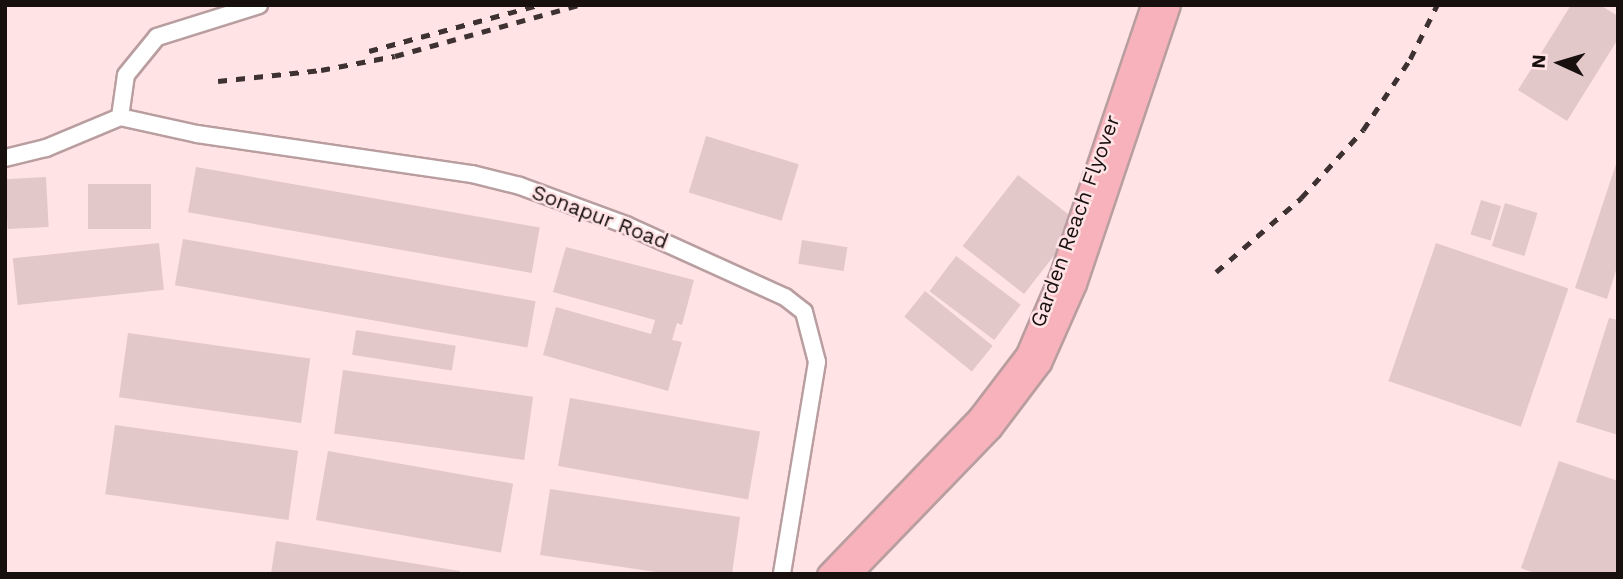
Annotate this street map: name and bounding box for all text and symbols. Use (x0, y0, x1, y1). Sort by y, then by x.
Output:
north arrow (1525, 28, 1595, 98)
text: N (1527, 54, 1551, 69)
street label: Garden Reach Flyover (1025, 111, 1125, 331)
street label: Sonapur Road (528, 179, 672, 255)

